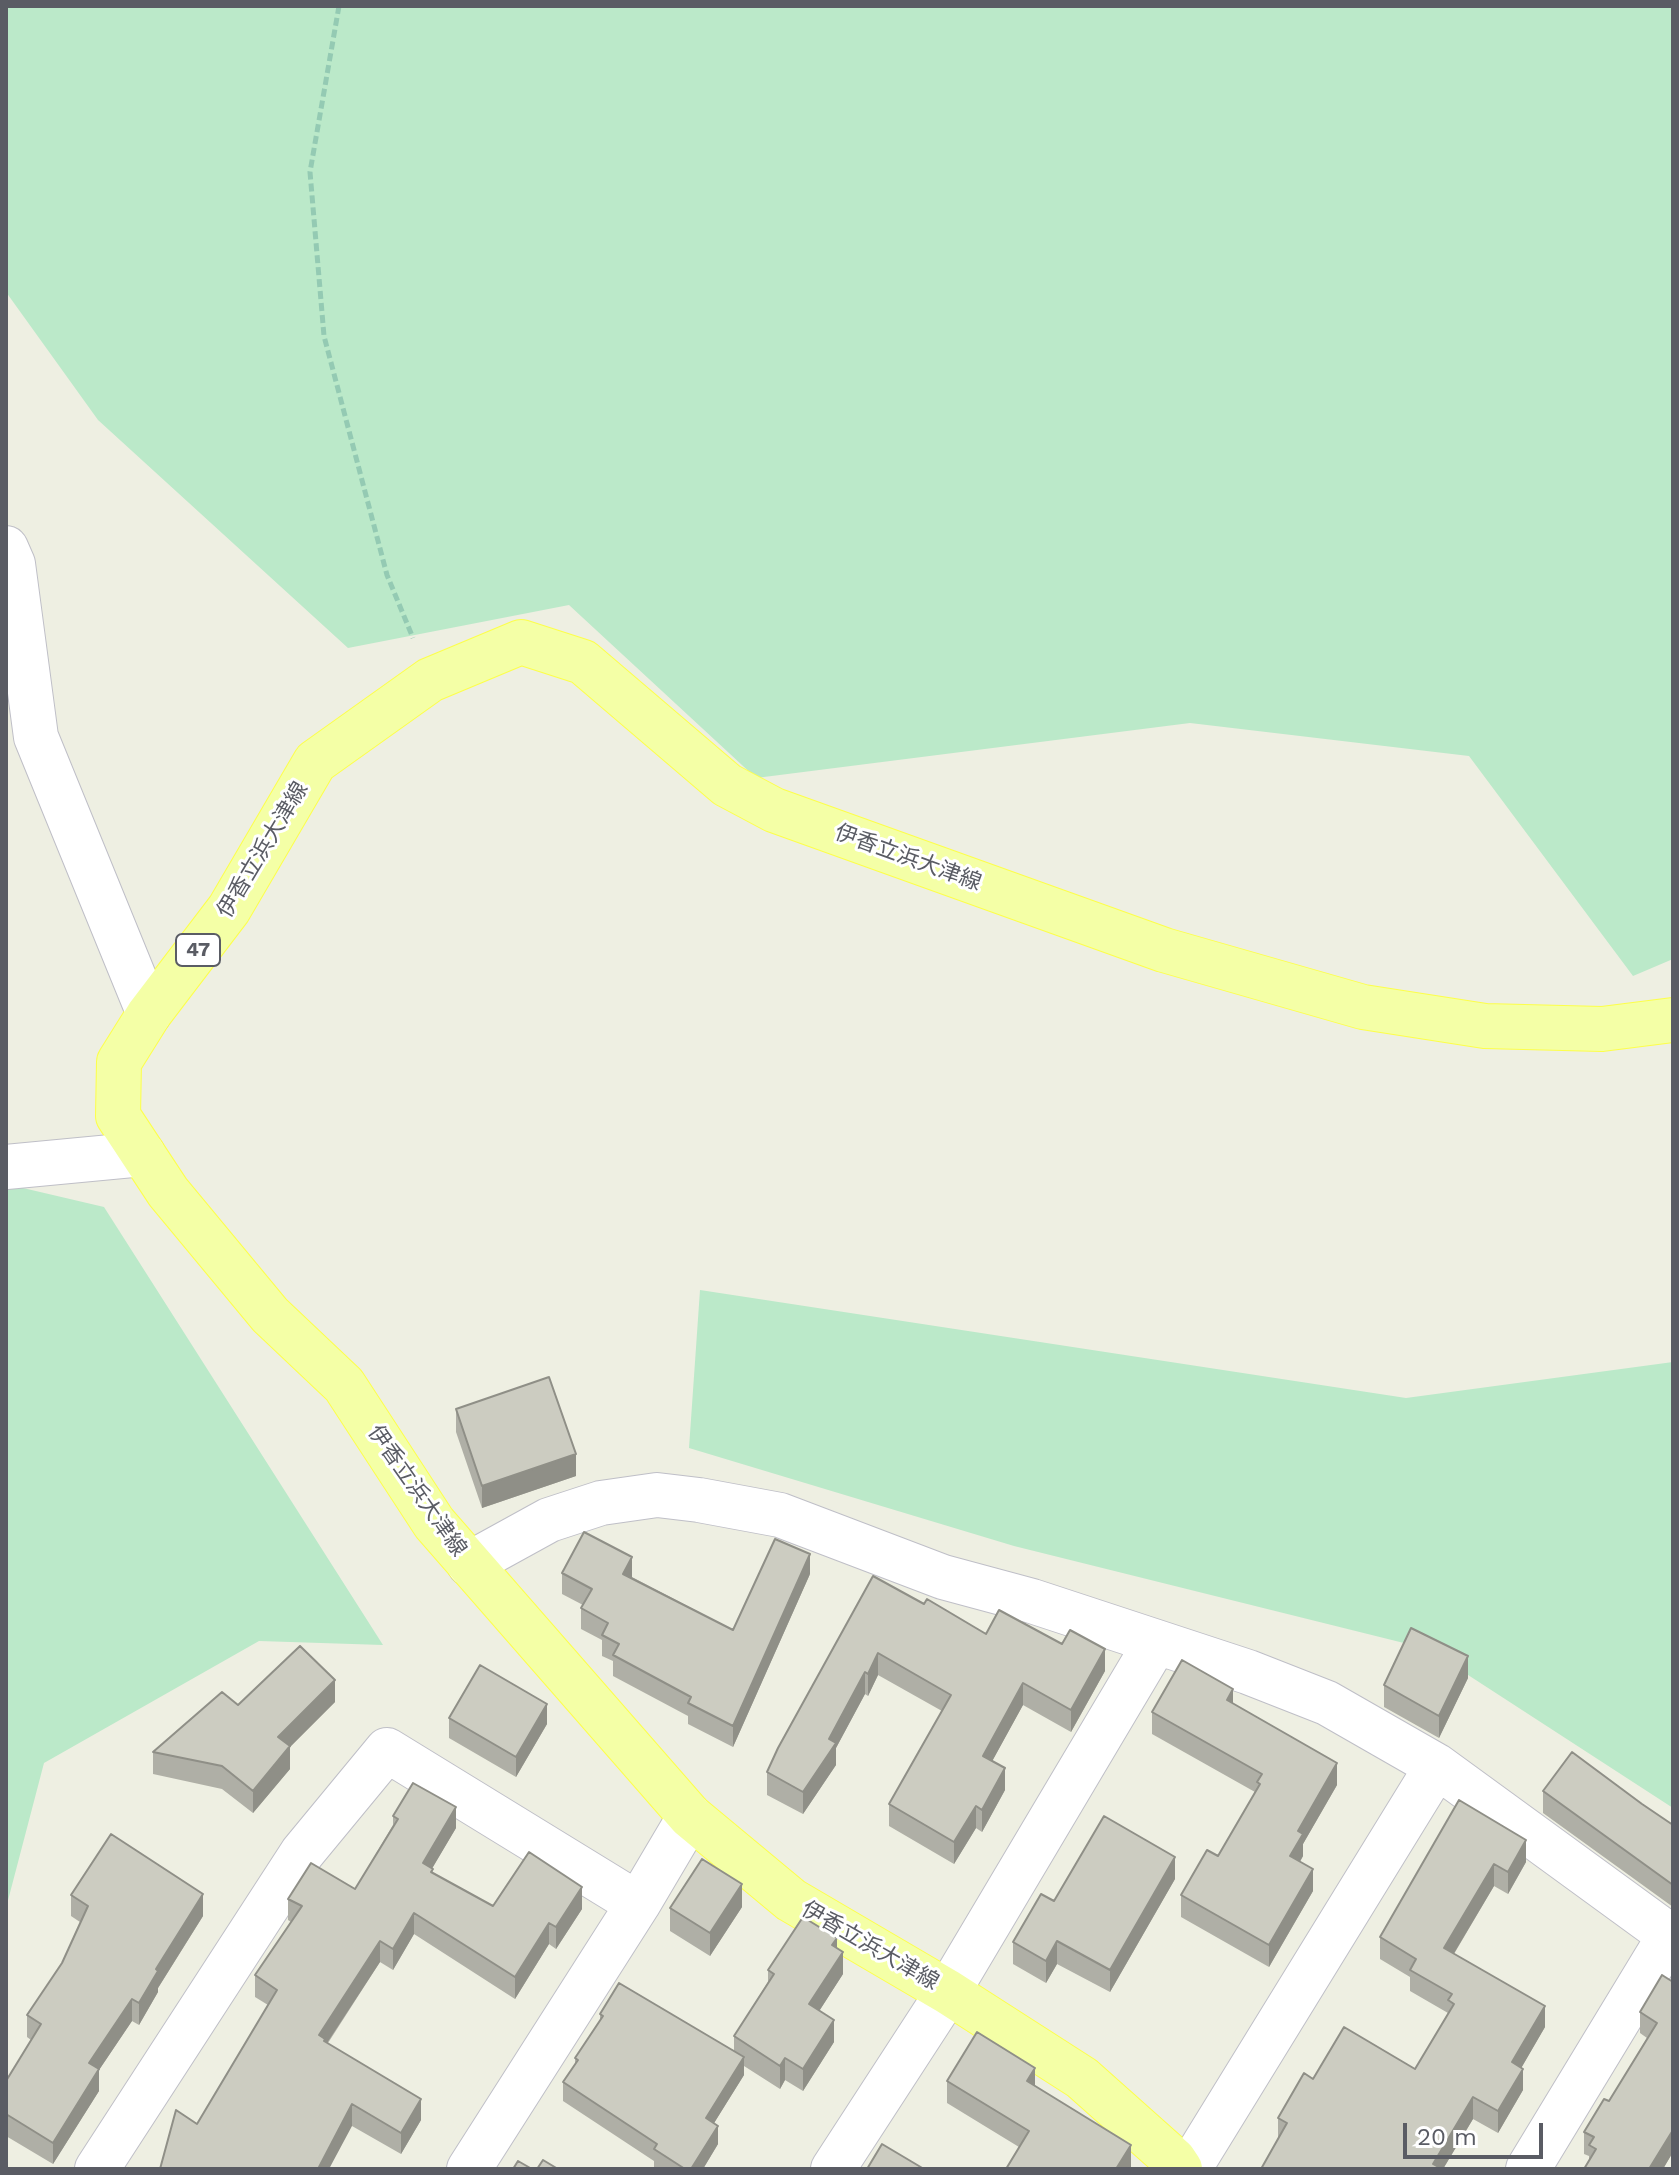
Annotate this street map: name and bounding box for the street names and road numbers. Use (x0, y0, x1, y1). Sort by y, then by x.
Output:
street label: 伊香立浜大津線 (212, 777, 314, 923)
street label: 伊香立浜大津線 (831, 819, 985, 897)
road number: 47 (176, 934, 220, 966)
street label: 伊香立浜大津線 (362, 1420, 472, 1562)
street label: 伊香立浜大津線 (797, 1896, 943, 1996)

